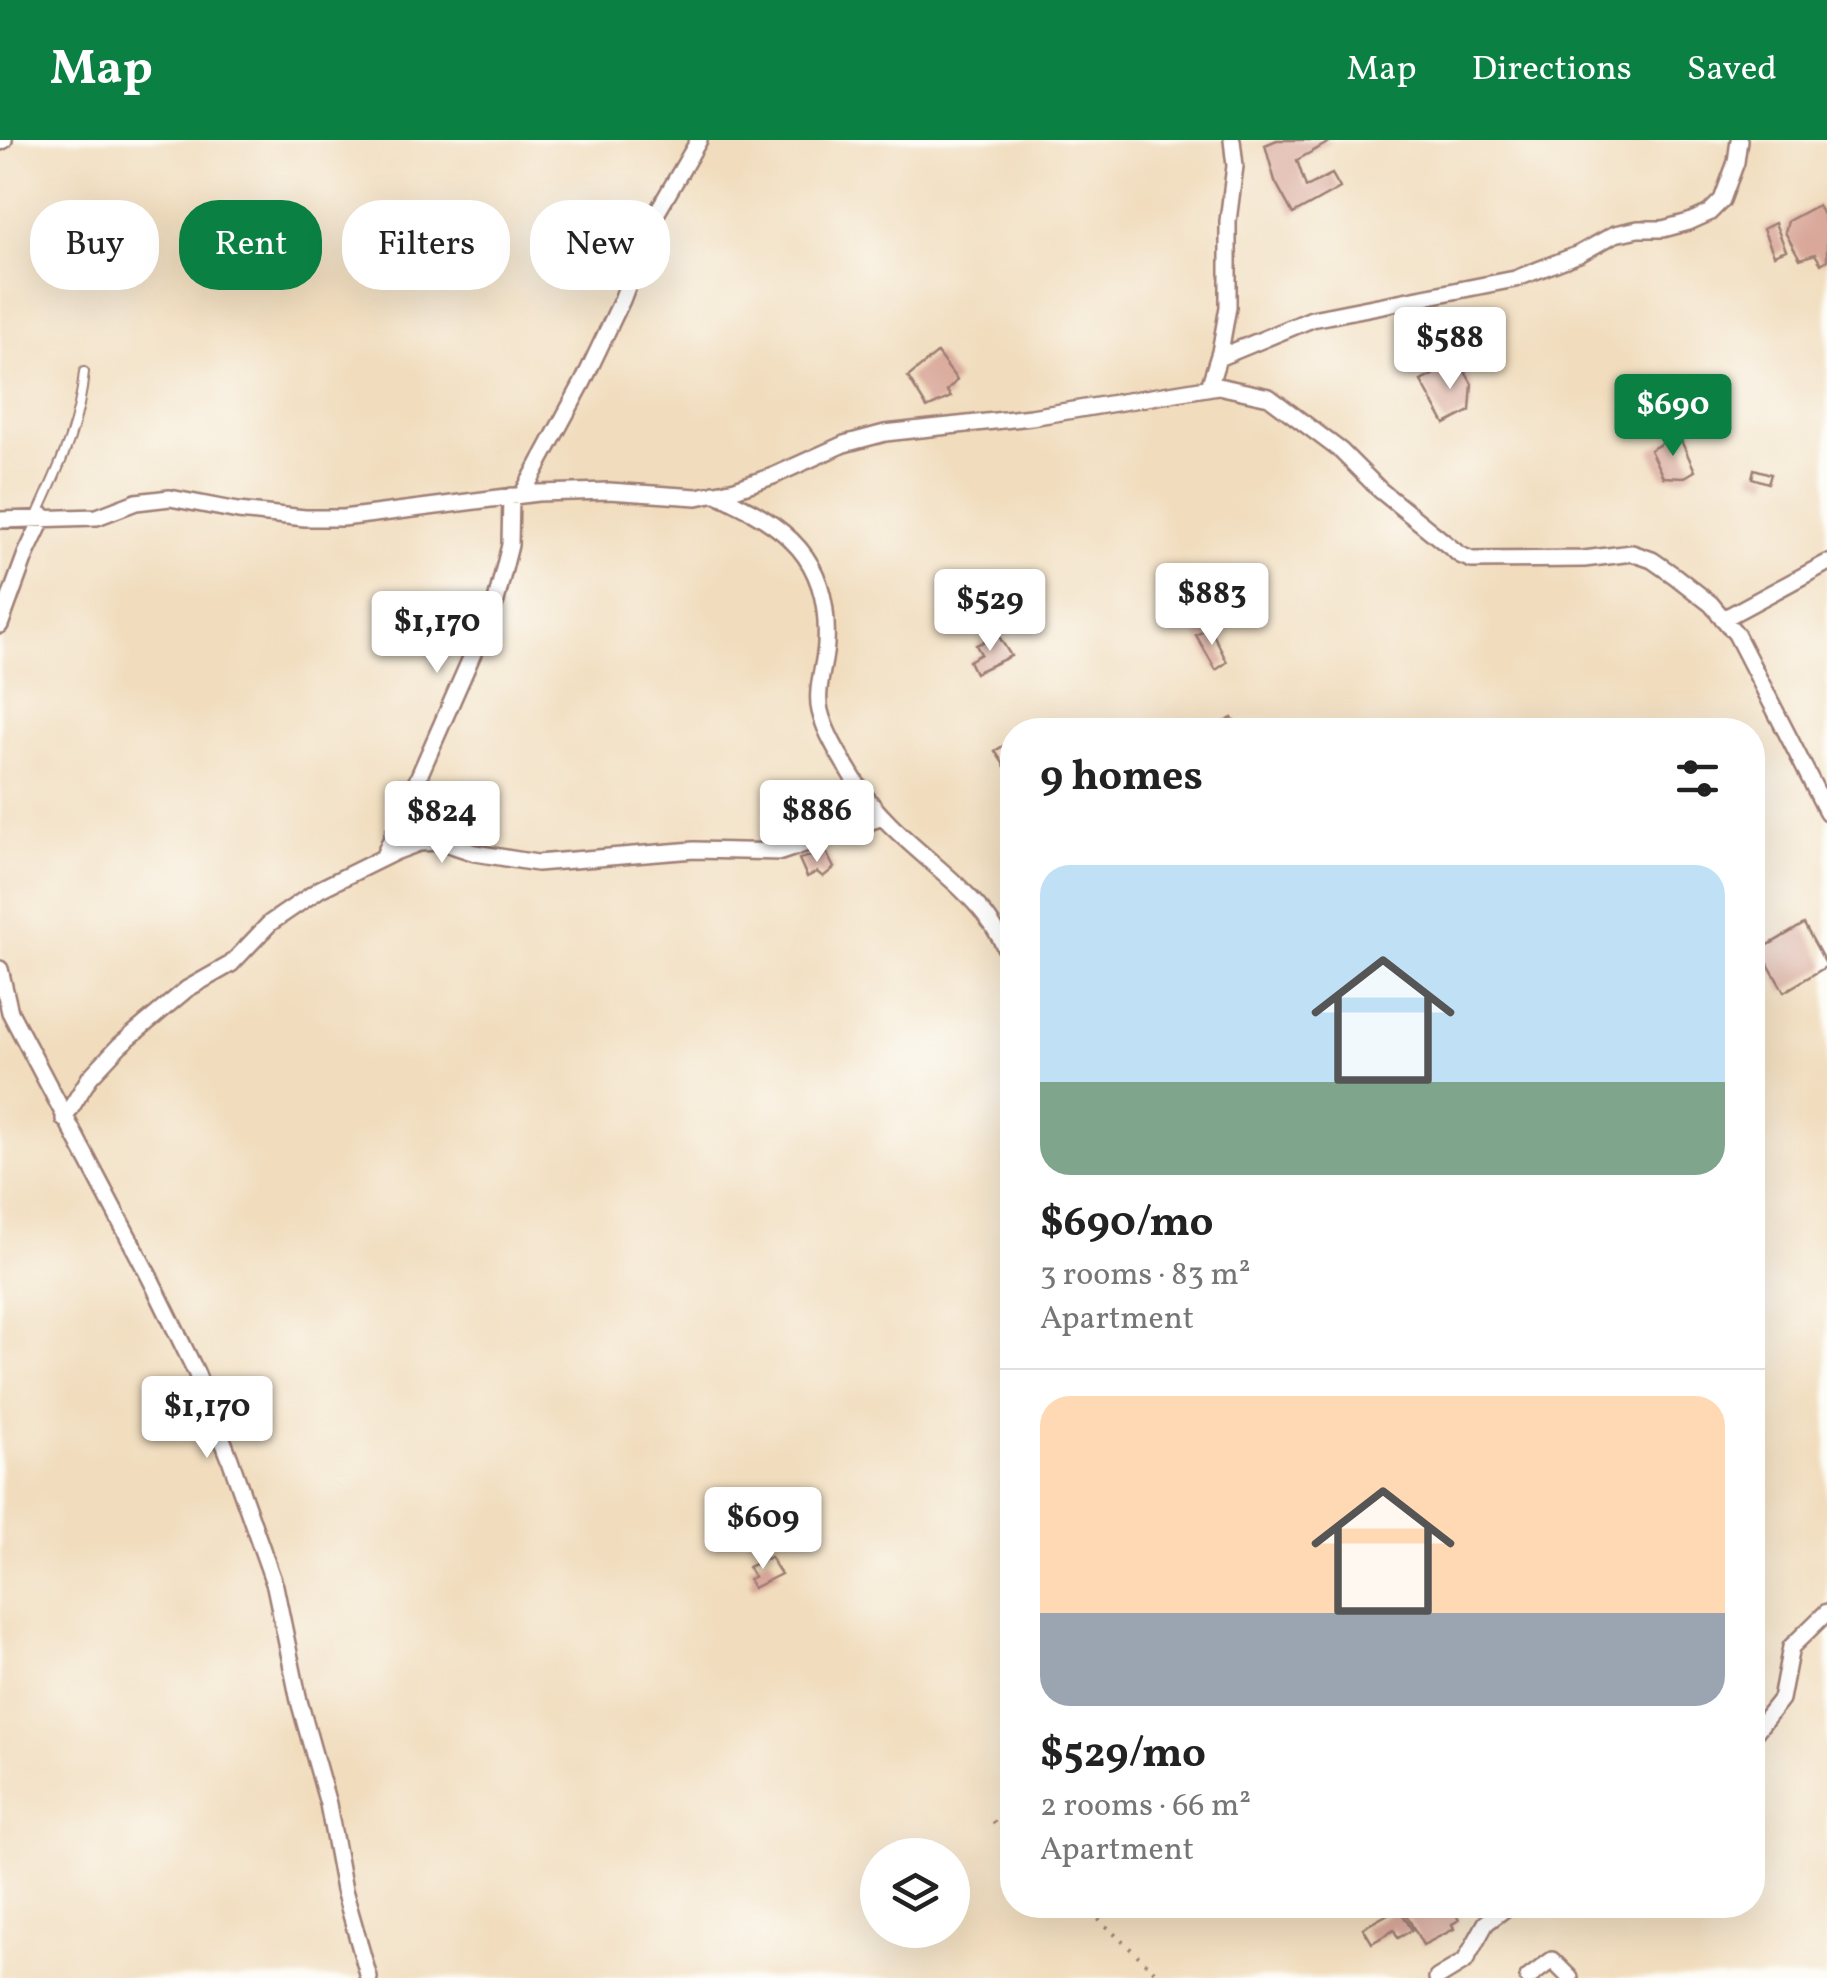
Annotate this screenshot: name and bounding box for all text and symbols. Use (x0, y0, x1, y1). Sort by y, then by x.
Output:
text: Map (50, 37, 153, 104)
text: Map (1346, 46, 1417, 94)
text: Directions (1472, 46, 1632, 94)
text: Saved (1687, 46, 1777, 94)
chip: Buy (30, 200, 159, 290)
chip: Rent (179, 200, 322, 290)
chip: Filters (342, 200, 510, 290)
chip: New (530, 200, 670, 290)
pin: $588 (1391, 307, 1509, 392)
text: $588 (1416, 317, 1484, 361)
pin: $690 (1614, 374, 1732, 459)
text: $690 (1636, 384, 1710, 428)
pin: $883 (1153, 563, 1271, 648)
pin: $529 (931, 569, 1049, 654)
text: $883 (1177, 573, 1247, 617)
text: $529 (956, 579, 1024, 623)
pin: $1,170 (356, 591, 518, 676)
text: $1,170 (394, 601, 480, 645)
text: 9 homes (1040, 749, 1203, 808)
icon: filters (1670, 751, 1725, 806)
pin: $886 (758, 780, 876, 865)
pin: $824 (383, 781, 501, 866)
text: $886 (782, 790, 852, 834)
text: $824 (407, 791, 477, 835)
icon: home (1293, 930, 1473, 1110)
text: $690/mo (1040, 1195, 1214, 1254)
text: 3 rooms · 83 m² (1040, 1254, 1251, 1298)
text: Apartment (1040, 1298, 1194, 1342)
pin: $1,170 (126, 1376, 288, 1461)
text: $1,170 (164, 1386, 250, 1430)
icon: home (1293, 1461, 1473, 1641)
pin: $609 (704, 1487, 822, 1572)
text: $609 (727, 1497, 799, 1541)
text: $529/mo (1040, 1726, 1206, 1785)
text: 2 rooms · 66 m² (1040, 1785, 1251, 1829)
text: Apartment (1040, 1829, 1194, 1873)
map controls (860, 1838, 970, 1948)
button: layers (860, 1838, 970, 1948)

